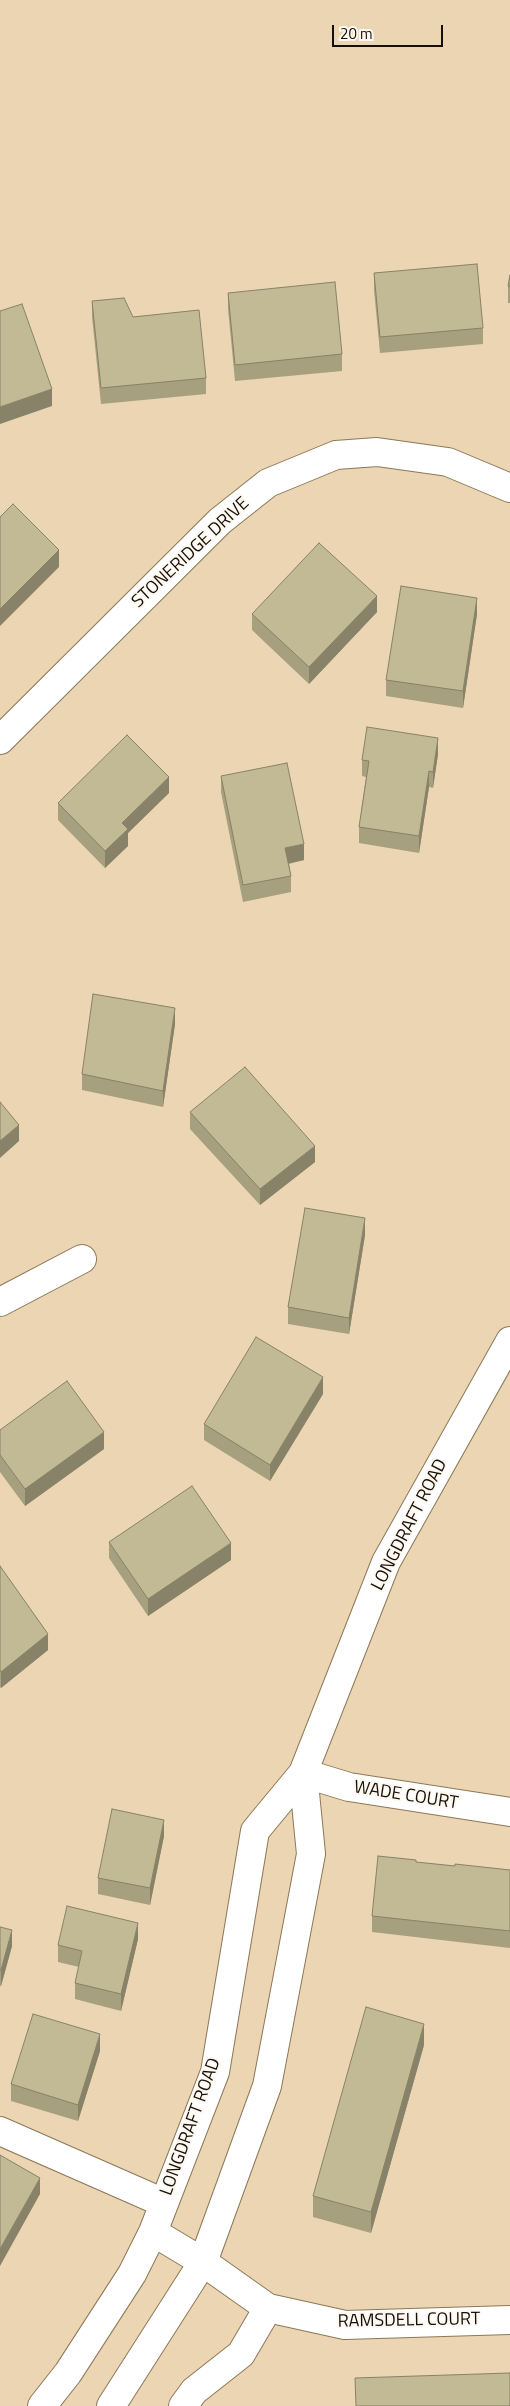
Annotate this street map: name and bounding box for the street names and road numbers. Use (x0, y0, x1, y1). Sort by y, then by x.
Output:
street label: STONERIDGE DRIVE (128, 493, 254, 613)
street label: LONGDRAFT ROAD (368, 1456, 452, 1594)
street label: WADE COURT (352, 1777, 460, 1815)
street label: LONGDRAFT ROAD (156, 2055, 226, 2199)
street label: RAMSDELL COURT (337, 2309, 481, 2333)

